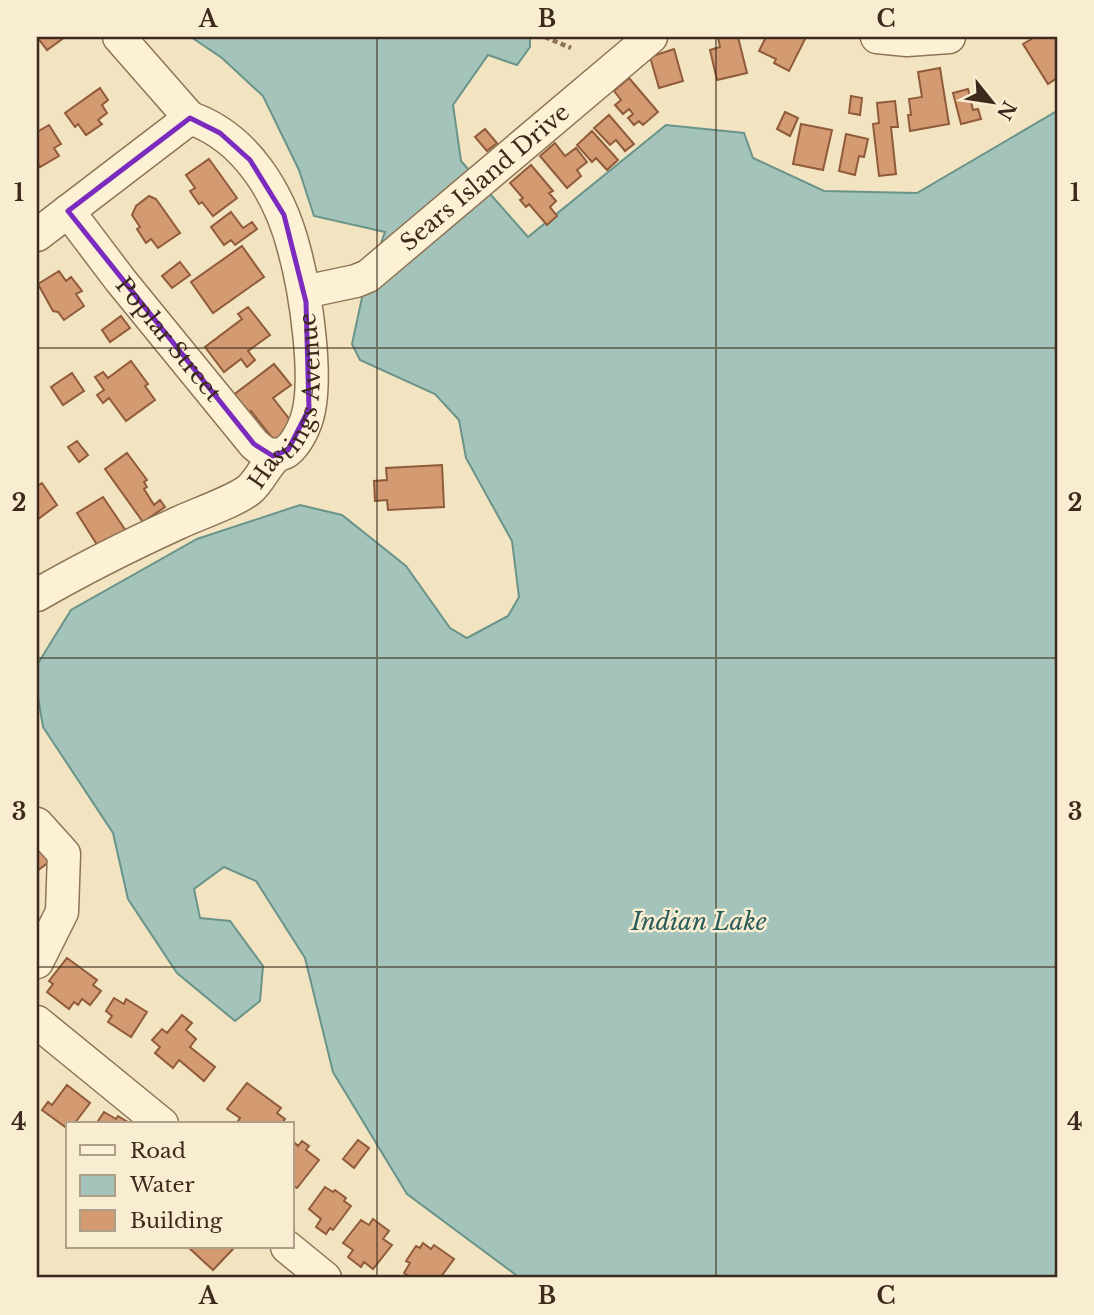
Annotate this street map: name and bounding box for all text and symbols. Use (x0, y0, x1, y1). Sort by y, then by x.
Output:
text: A (198, 5, 219, 33)
text: B (538, 5, 556, 33)
text: C (877, 5, 895, 33)
north arrow (958, 66, 1028, 136)
text: N (992, 97, 1021, 124)
street label: Sears Island Drive (394, 98, 575, 257)
text: 1 (14, 179, 24, 207)
text: 1 (1070, 179, 1080, 207)
street label: Poplar Street (110, 271, 228, 407)
street label: Hastings Avenue (242, 311, 326, 494)
text: 2 (12, 489, 26, 517)
text: 2 (1068, 489, 1082, 517)
text: 3 (12, 798, 26, 826)
text: 3 (1068, 798, 1082, 826)
water label: Indian Lake (630, 907, 767, 936)
text: 4 (11, 1108, 27, 1136)
text: 4 (1067, 1108, 1083, 1136)
legend (66, 1122, 294, 1248)
text: Road (130, 1138, 186, 1164)
text: Water (129, 1172, 194, 1198)
text: Building (130, 1208, 223, 1234)
text: A (198, 1282, 219, 1310)
text: B (538, 1282, 556, 1310)
text: C (877, 1282, 895, 1310)

